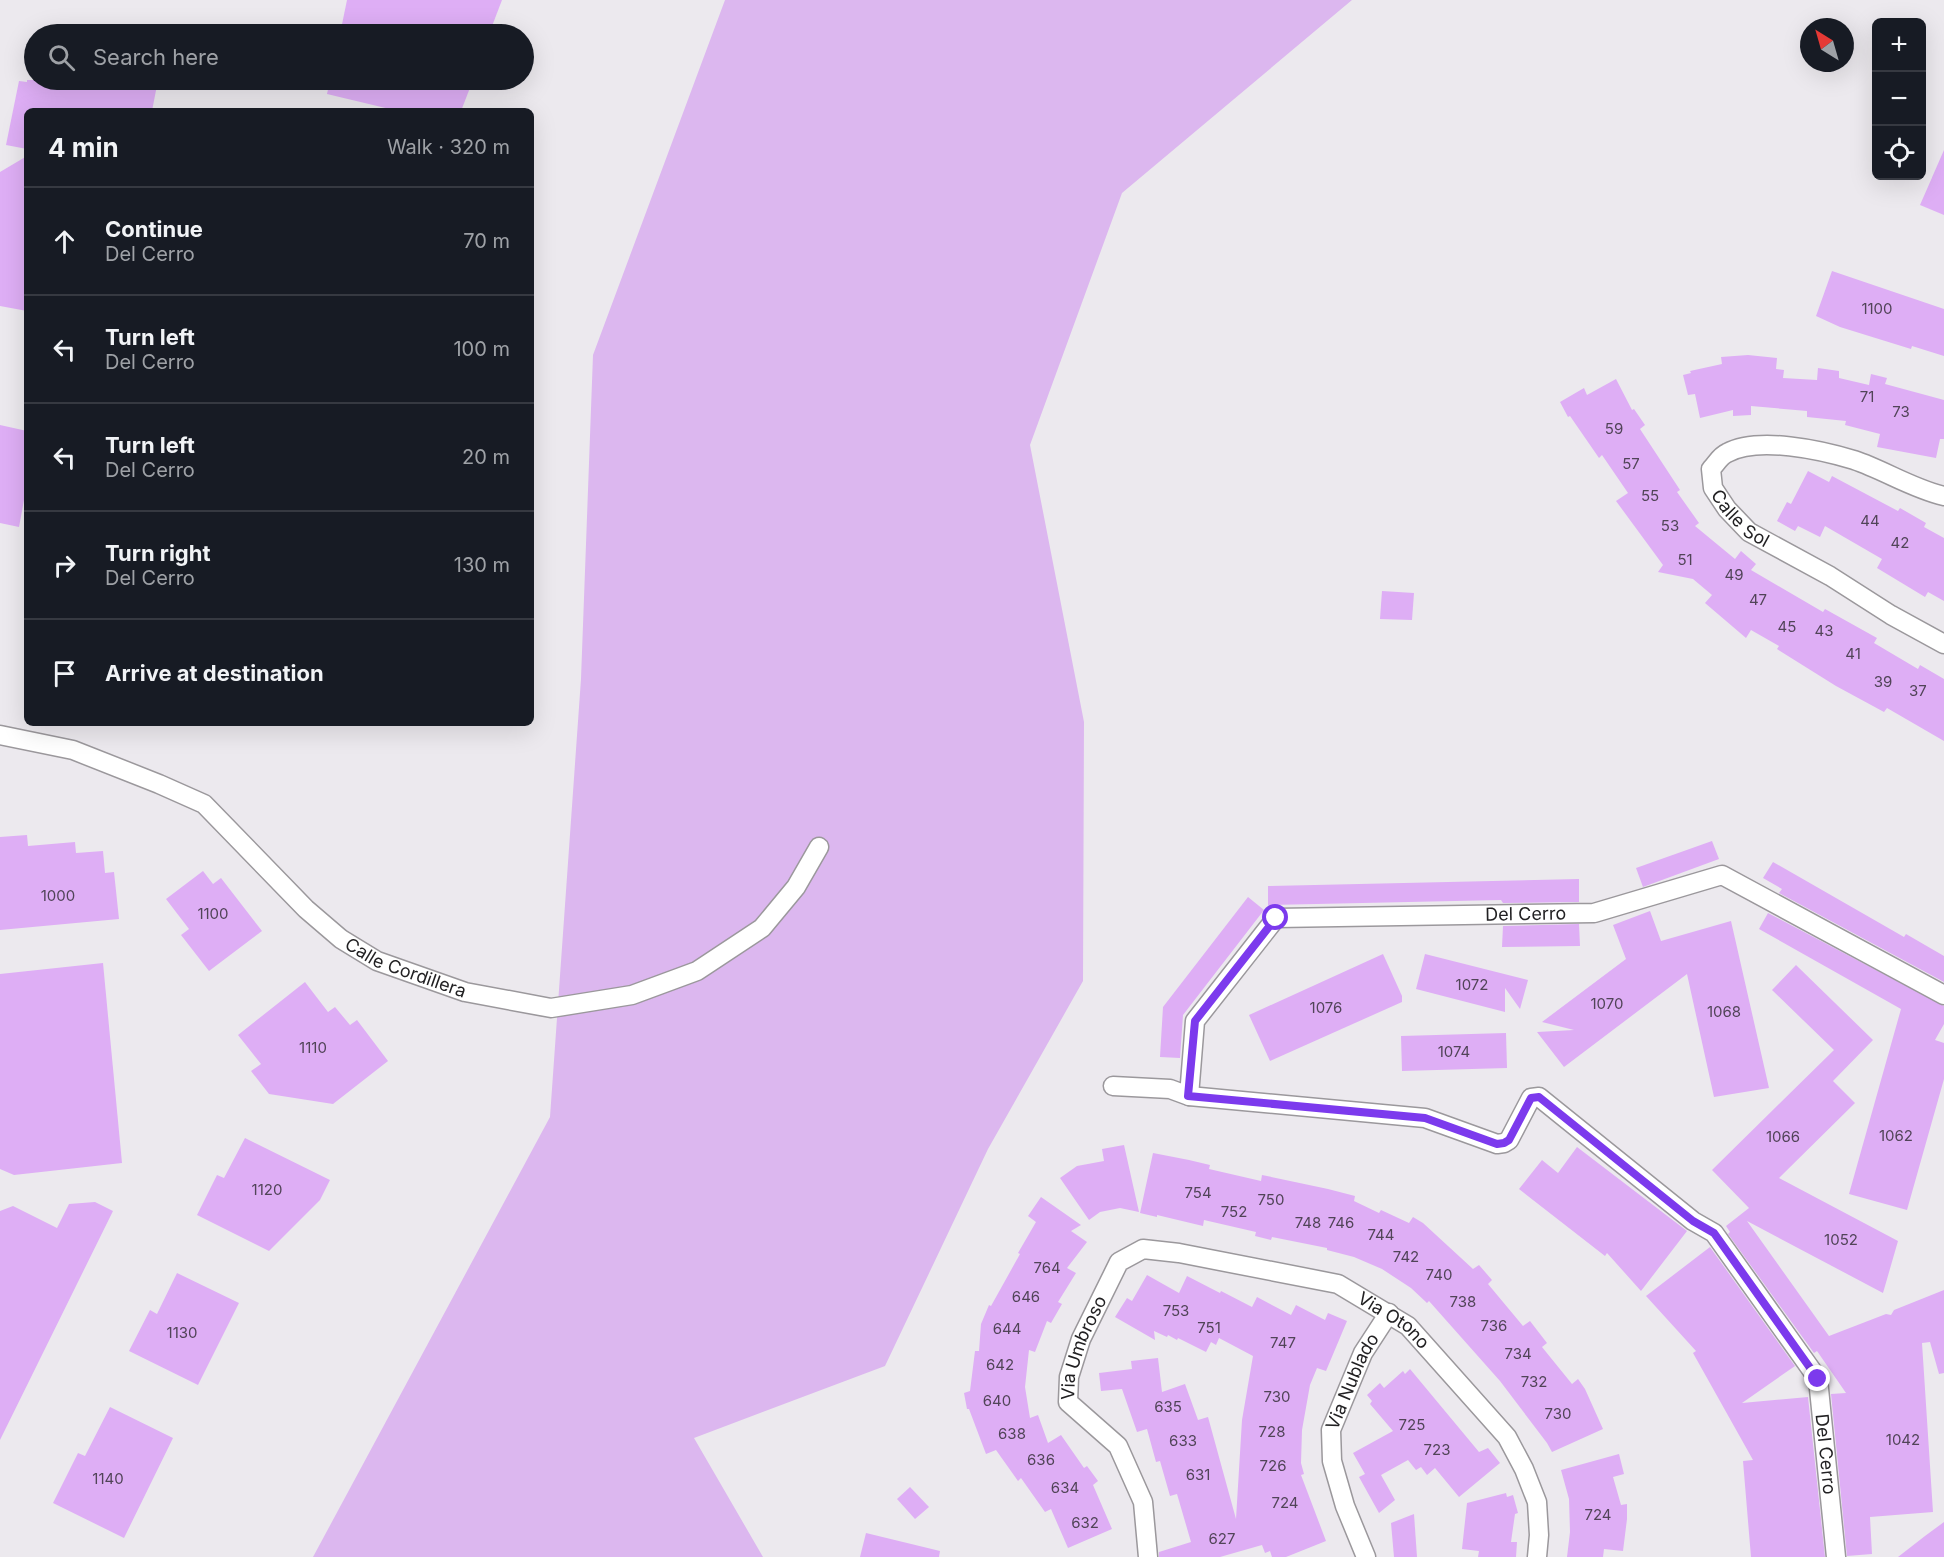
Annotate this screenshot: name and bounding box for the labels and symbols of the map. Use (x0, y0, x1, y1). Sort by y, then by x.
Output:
north arrow (1800, 18, 1854, 72)
house number: 1100 (1861, 299, 1893, 318)
house number: 71 (1860, 387, 1874, 406)
house number: 73 (1892, 402, 1910, 421)
house number: 59 (1605, 419, 1623, 438)
house number: 57 (1622, 454, 1640, 473)
street label: Calle Sol (1707, 485, 1773, 551)
house number: 55 (1641, 486, 1659, 505)
house number: 44 (1860, 511, 1880, 530)
house number: 53 (1661, 516, 1679, 535)
house number: 42 (1891, 533, 1909, 552)
house number: 51 (1677, 550, 1693, 569)
house number: 49 (1725, 565, 1744, 584)
house number: 47 (1749, 590, 1767, 609)
house number: 45 (1778, 617, 1796, 636)
house number: 43 (1815, 621, 1833, 640)
house number: 41 (1845, 644, 1861, 663)
house number: 39 (1874, 672, 1892, 691)
house number: 37 (1909, 681, 1927, 700)
house number: 1000 (41, 886, 75, 905)
street label: Del Cerro (1485, 902, 1566, 925)
house number: 1100 (197, 904, 229, 923)
route start (1262, 904, 1288, 930)
street label: Calle Cordillera (341, 933, 469, 1002)
house number: 1072 (1456, 975, 1488, 994)
house number: 1070 (1591, 994, 1624, 1013)
house number: 1076 (1310, 998, 1342, 1017)
house number: 1068 (1707, 1002, 1741, 1021)
house number: 1110 (299, 1038, 327, 1057)
house number: 1074 (1438, 1042, 1470, 1061)
house number: 1062 (1879, 1126, 1913, 1145)
house number: 1066 (1766, 1127, 1800, 1146)
house number: 1120 (252, 1180, 282, 1199)
house number: 754 (1184, 1183, 1212, 1202)
house number: 750 (1258, 1190, 1284, 1209)
house number: 752 (1221, 1202, 1247, 1221)
house number: 748 (1295, 1213, 1321, 1232)
house number: 746 (1328, 1213, 1354, 1232)
house number: 744 (1368, 1225, 1395, 1244)
house number: 1052 (1824, 1230, 1858, 1249)
house number: 742 (1393, 1247, 1419, 1266)
house number: 764 (1033, 1258, 1061, 1277)
house number: 740 (1426, 1265, 1452, 1284)
house number: 646 (1012, 1287, 1040, 1306)
street label: Via Otono (1354, 1287, 1434, 1353)
street label: Via Umbroso (1057, 1292, 1111, 1400)
house number: 738 (1450, 1292, 1476, 1311)
house number: 753 (1163, 1301, 1189, 1320)
house number: 736 (1481, 1316, 1507, 1335)
house number: 751 (1197, 1318, 1221, 1337)
house number: 644 (993, 1319, 1021, 1338)
house number: 1130 (167, 1323, 197, 1342)
street label: Via Nublado (1321, 1329, 1383, 1433)
house number: 747 (1270, 1333, 1296, 1352)
house number: 734 (1504, 1344, 1532, 1363)
house number: 642 (986, 1355, 1014, 1374)
route end (1804, 1365, 1830, 1391)
house number: 732 (1521, 1372, 1547, 1391)
house number: 730 (1264, 1387, 1290, 1406)
house number: 640 (983, 1391, 1011, 1410)
house number: 635 (1154, 1397, 1182, 1416)
house number: 730 (1545, 1404, 1571, 1423)
street label: Del Cerro (1812, 1413, 1841, 1495)
house number: 725 (1399, 1415, 1425, 1434)
house number: 728 (1259, 1422, 1285, 1441)
house number: 638 (998, 1424, 1026, 1443)
house number: 1042 (1886, 1430, 1920, 1449)
house number: 633 (1169, 1431, 1197, 1450)
house number: 723 (1424, 1440, 1450, 1459)
house number: 636 (1027, 1450, 1055, 1469)
house number: 726 (1260, 1456, 1286, 1475)
house number: 631 (1186, 1465, 1210, 1484)
house number: 1140 (92, 1469, 124, 1488)
house number: 634 (1051, 1478, 1079, 1497)
house number: 724 (1271, 1493, 1299, 1512)
house number: 724 (1584, 1505, 1612, 1524)
house number: 632 (1071, 1513, 1099, 1532)
house number: 627 (1209, 1529, 1235, 1548)

